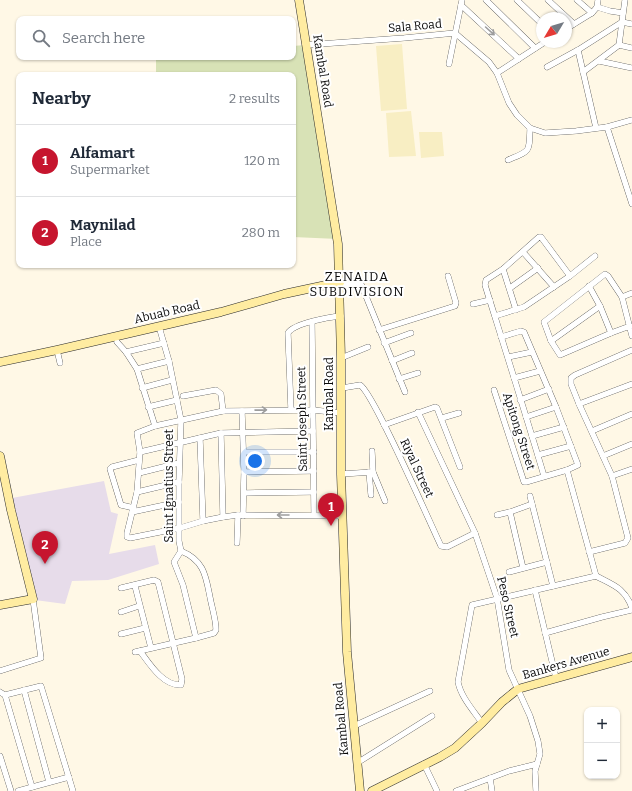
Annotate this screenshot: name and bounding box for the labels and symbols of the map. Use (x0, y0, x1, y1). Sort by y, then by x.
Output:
north arrow (536, 12, 572, 48)
street label: Sala Road (388, 17, 442, 35)
one-way arrow (485, 27, 495, 36)
street label: Kambal Road (310, 34, 336, 108)
district label: ZENAIDA SUBDIVISION (309, 269, 405, 299)
street label: Abuab Road (133, 298, 201, 326)
street label: Kambal Road (322, 357, 336, 431)
street label: Saint Joseph Street (294, 366, 310, 472)
street label: Apitong Street (500, 390, 538, 472)
one-way arrow (254, 407, 267, 414)
street label: Saint Ignatius Street (162, 429, 176, 543)
street label: Riyal Street (397, 436, 437, 500)
your location (245, 451, 265, 471)
pin: 1 (318, 493, 344, 526)
one-way arrow (277, 511, 290, 519)
pin: 2 (32, 531, 58, 564)
street label: Peso Street (494, 575, 522, 640)
street label: Bankers Avenue (521, 644, 611, 682)
street label: Kambal Road (331, 682, 351, 756)

